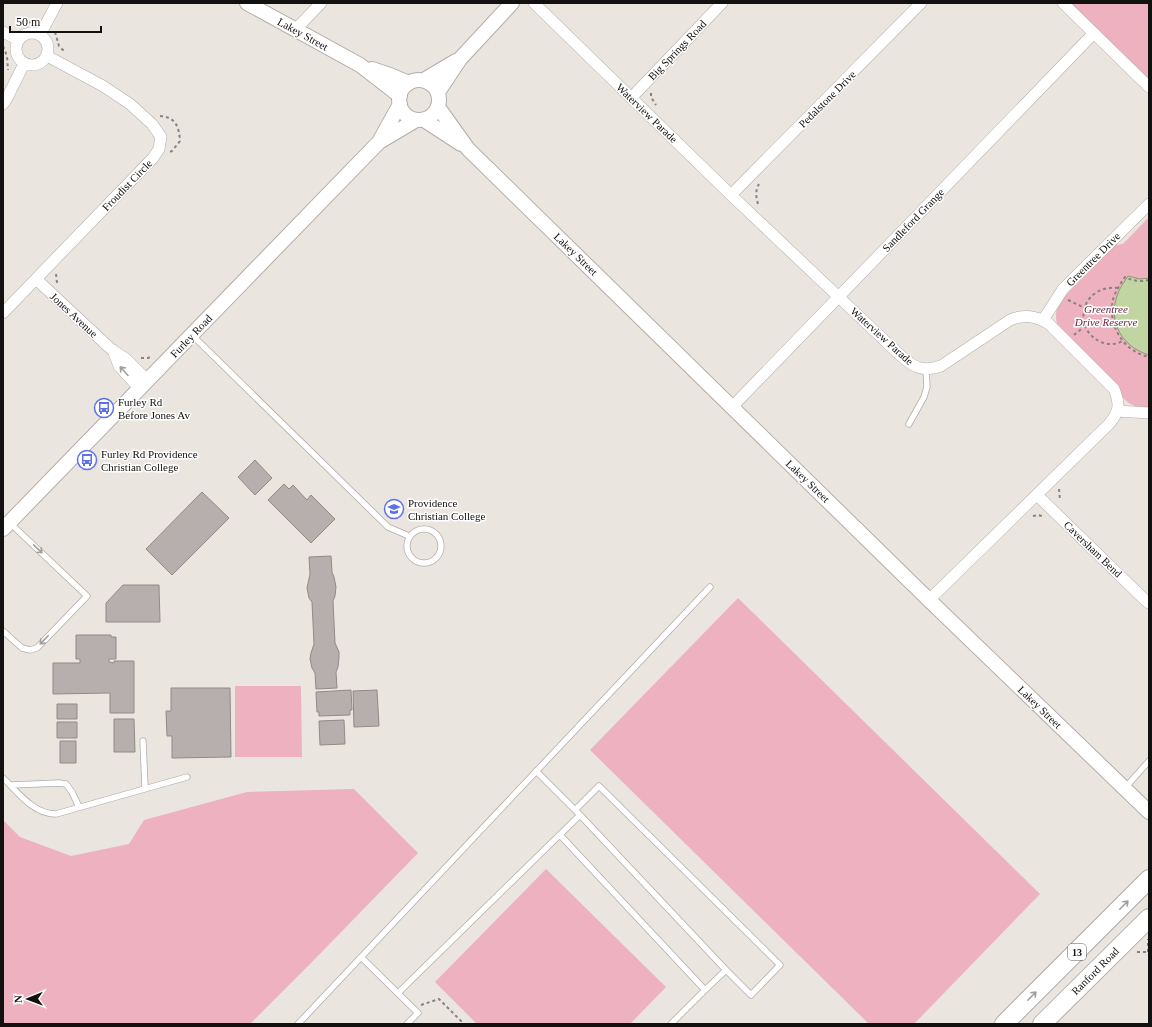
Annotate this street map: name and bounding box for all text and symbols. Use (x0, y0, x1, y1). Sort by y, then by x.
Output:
scale bar (10, 8, 101, 34)
text: 50 m (16, 15, 41, 29)
street label: Lakey Street (276, 15, 330, 53)
street label: Big Springs Road (646, 17, 709, 82)
street label: Pedalstone Drive (796, 68, 858, 130)
street label: Waterview Parade (614, 81, 680, 145)
street label: Froudist Circle (100, 157, 154, 213)
street label: Sandleford Grange (880, 186, 946, 254)
street label: Lakey Street (552, 230, 600, 278)
street label: Greentree Drive (1064, 230, 1122, 288)
street label: Jones Avenue (48, 290, 100, 340)
park label: Greentree Drive Reserve (1074, 303, 1137, 328)
street label: Waterview Parade (848, 305, 916, 367)
street label: Furley Road (168, 312, 215, 360)
one-way arrow (119, 366, 129, 376)
place label: Furley Rd Before Jones Av (118, 396, 190, 421)
bus stop icon: Furley Rd Before Jones Av (93, 397, 115, 419)
place label: Furley Rd Providence Christian College (101, 448, 198, 473)
bus stop icon: Furley Rd Providence Christian College (76, 449, 98, 471)
street label: Lakey Street (784, 457, 832, 505)
place label: Providence Christian College (408, 497, 485, 522)
school or university icon: Providence Christian College (383, 498, 405, 520)
street label: Caversham Bend (1062, 518, 1125, 580)
one-way arrow (33, 544, 43, 554)
one-way arrow (39, 635, 49, 645)
street label: Lakey Street (1016, 683, 1064, 731)
one-way arrow (1119, 900, 1129, 910)
road number: 13 (1068, 944, 1086, 960)
street label: Ranford Road (1069, 944, 1122, 997)
north arrow (8, 979, 48, 1019)
one-way arrow (1027, 991, 1037, 1001)
text: N (12, 995, 24, 1003)

